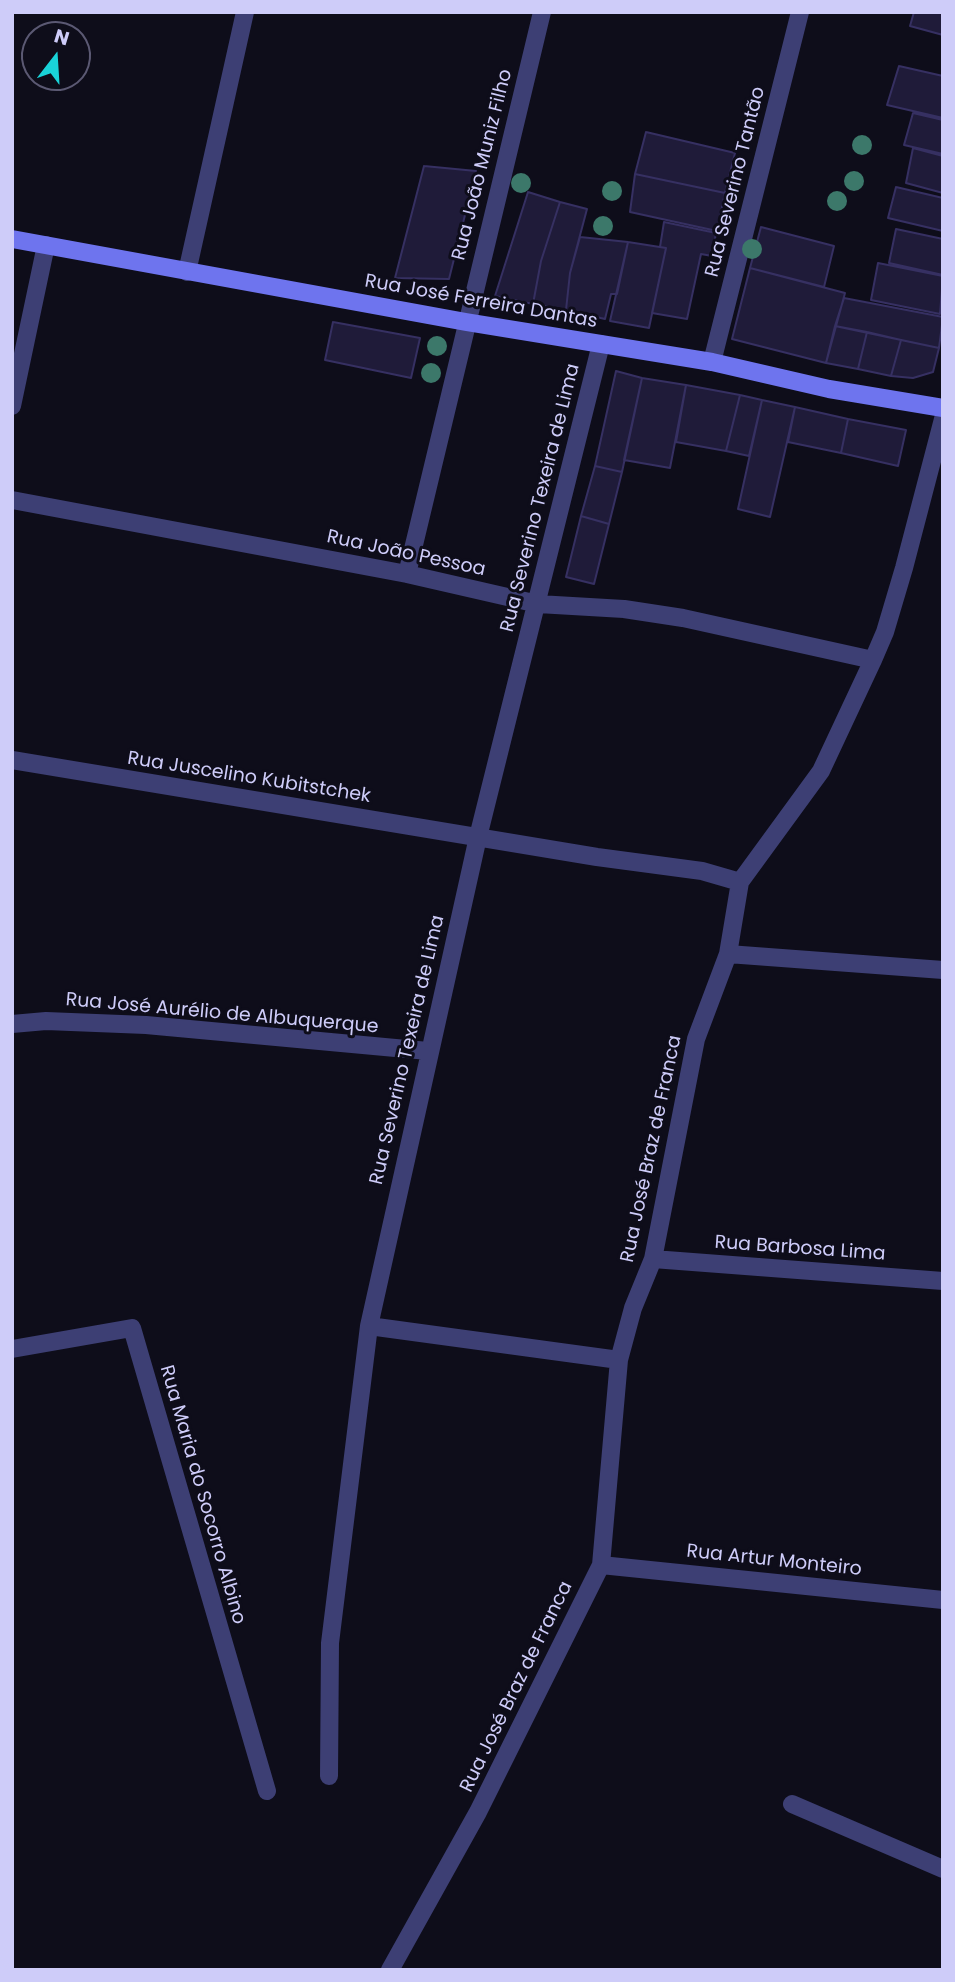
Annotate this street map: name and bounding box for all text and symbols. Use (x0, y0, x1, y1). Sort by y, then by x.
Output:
north arrow (21, 21, 91, 91)
text: N (51, 22, 72, 52)
street label: Rua João Muniz Filho (448, 67, 518, 263)
street label: Rua Severino Tantão (701, 84, 771, 280)
street label: Rua José Ferreira Dantas (363, 270, 599, 334)
street label: Rua Severino Texeira de Lima (497, 361, 585, 635)
street label: Rua João Pessoa (325, 526, 487, 582)
street label: Rua Juscelino Kubitstchek (126, 748, 372, 808)
street label: Rua Severino Texeira de Lima (366, 913, 450, 1187)
street label: Rua José Aurélio de Albuquerque (65, 989, 379, 1039)
street label: Rua José Braz de Franca (617, 1033, 687, 1265)
street label: Rua Barbosa Lima (714, 1232, 886, 1266)
street label: Rua Maria do Socorro Albino (154, 1363, 250, 1627)
street label: Rua Artur Monteiro (685, 1540, 863, 1582)
street label: Rua José Braz de Franca (456, 1578, 578, 1796)

